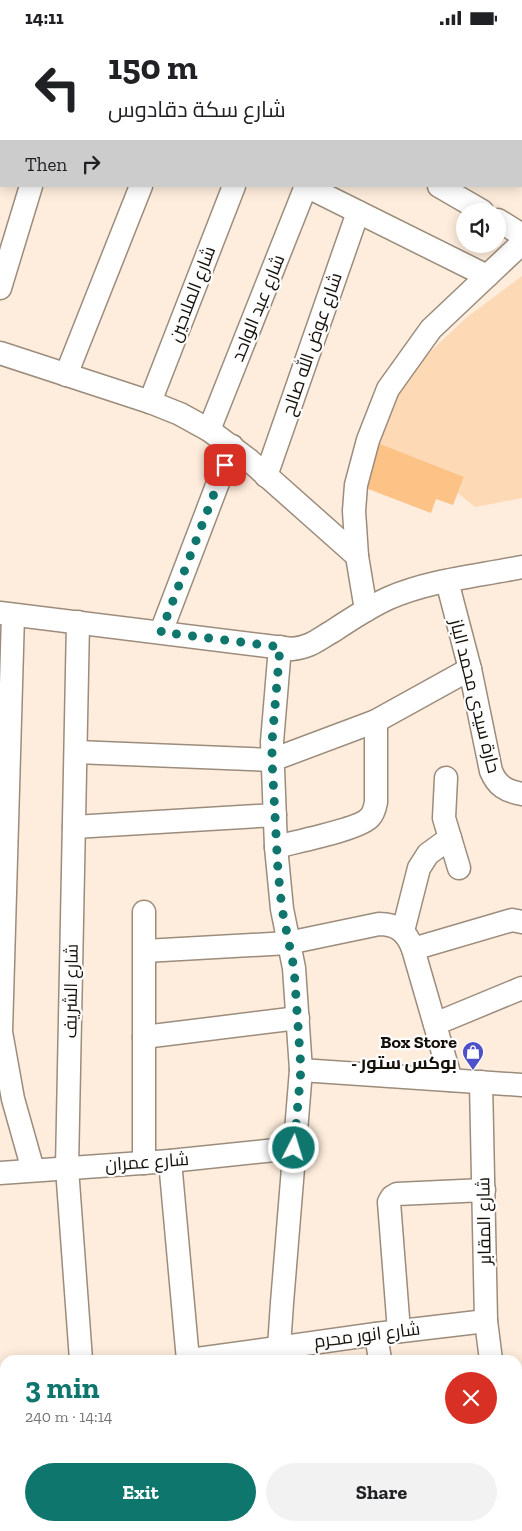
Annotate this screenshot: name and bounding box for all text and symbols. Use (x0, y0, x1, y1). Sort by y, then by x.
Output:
text: 14:11 (25, 6, 64, 29)
text: 150 m (108, 46, 198, 88)
icon: left (25, 55, 90, 120)
text: شارع سكة دقادوس (108, 96, 286, 123)
icon: right (77, 150, 105, 178)
text: Then (25, 153, 67, 176)
map controls (456, 203, 506, 253)
button: sound (456, 203, 506, 253)
street label: شارع الملاحين (164, 243, 221, 345)
street label: شارع عبد الواحد (227, 251, 290, 365)
street label: شارع عوض الله صالح (276, 269, 348, 419)
pin (204, 444, 246, 486)
icon: arrive (211, 451, 239, 479)
street label: حارة سيدى محمد الباز (445, 616, 505, 775)
street label: شارع الشريف (59, 944, 84, 1038)
place label: Box Store - بوكس ستور (351, 1031, 457, 1074)
shop icon: Box Store - بوكس ستور (461, 1040, 485, 1071)
position arrow (267, 1121, 319, 1173)
street label: شارع عمران (104, 1148, 190, 1177)
street label: شارع المقابر (472, 1177, 497, 1266)
street label: شارع انور محرم (313, 1318, 422, 1353)
text: 3 min (25, 1370, 100, 1406)
button: close (445, 1372, 497, 1424)
text: 240 m · 14:14 (25, 1407, 112, 1426)
button: Exit (25, 1463, 256, 1521)
button: Share (266, 1463, 497, 1521)

